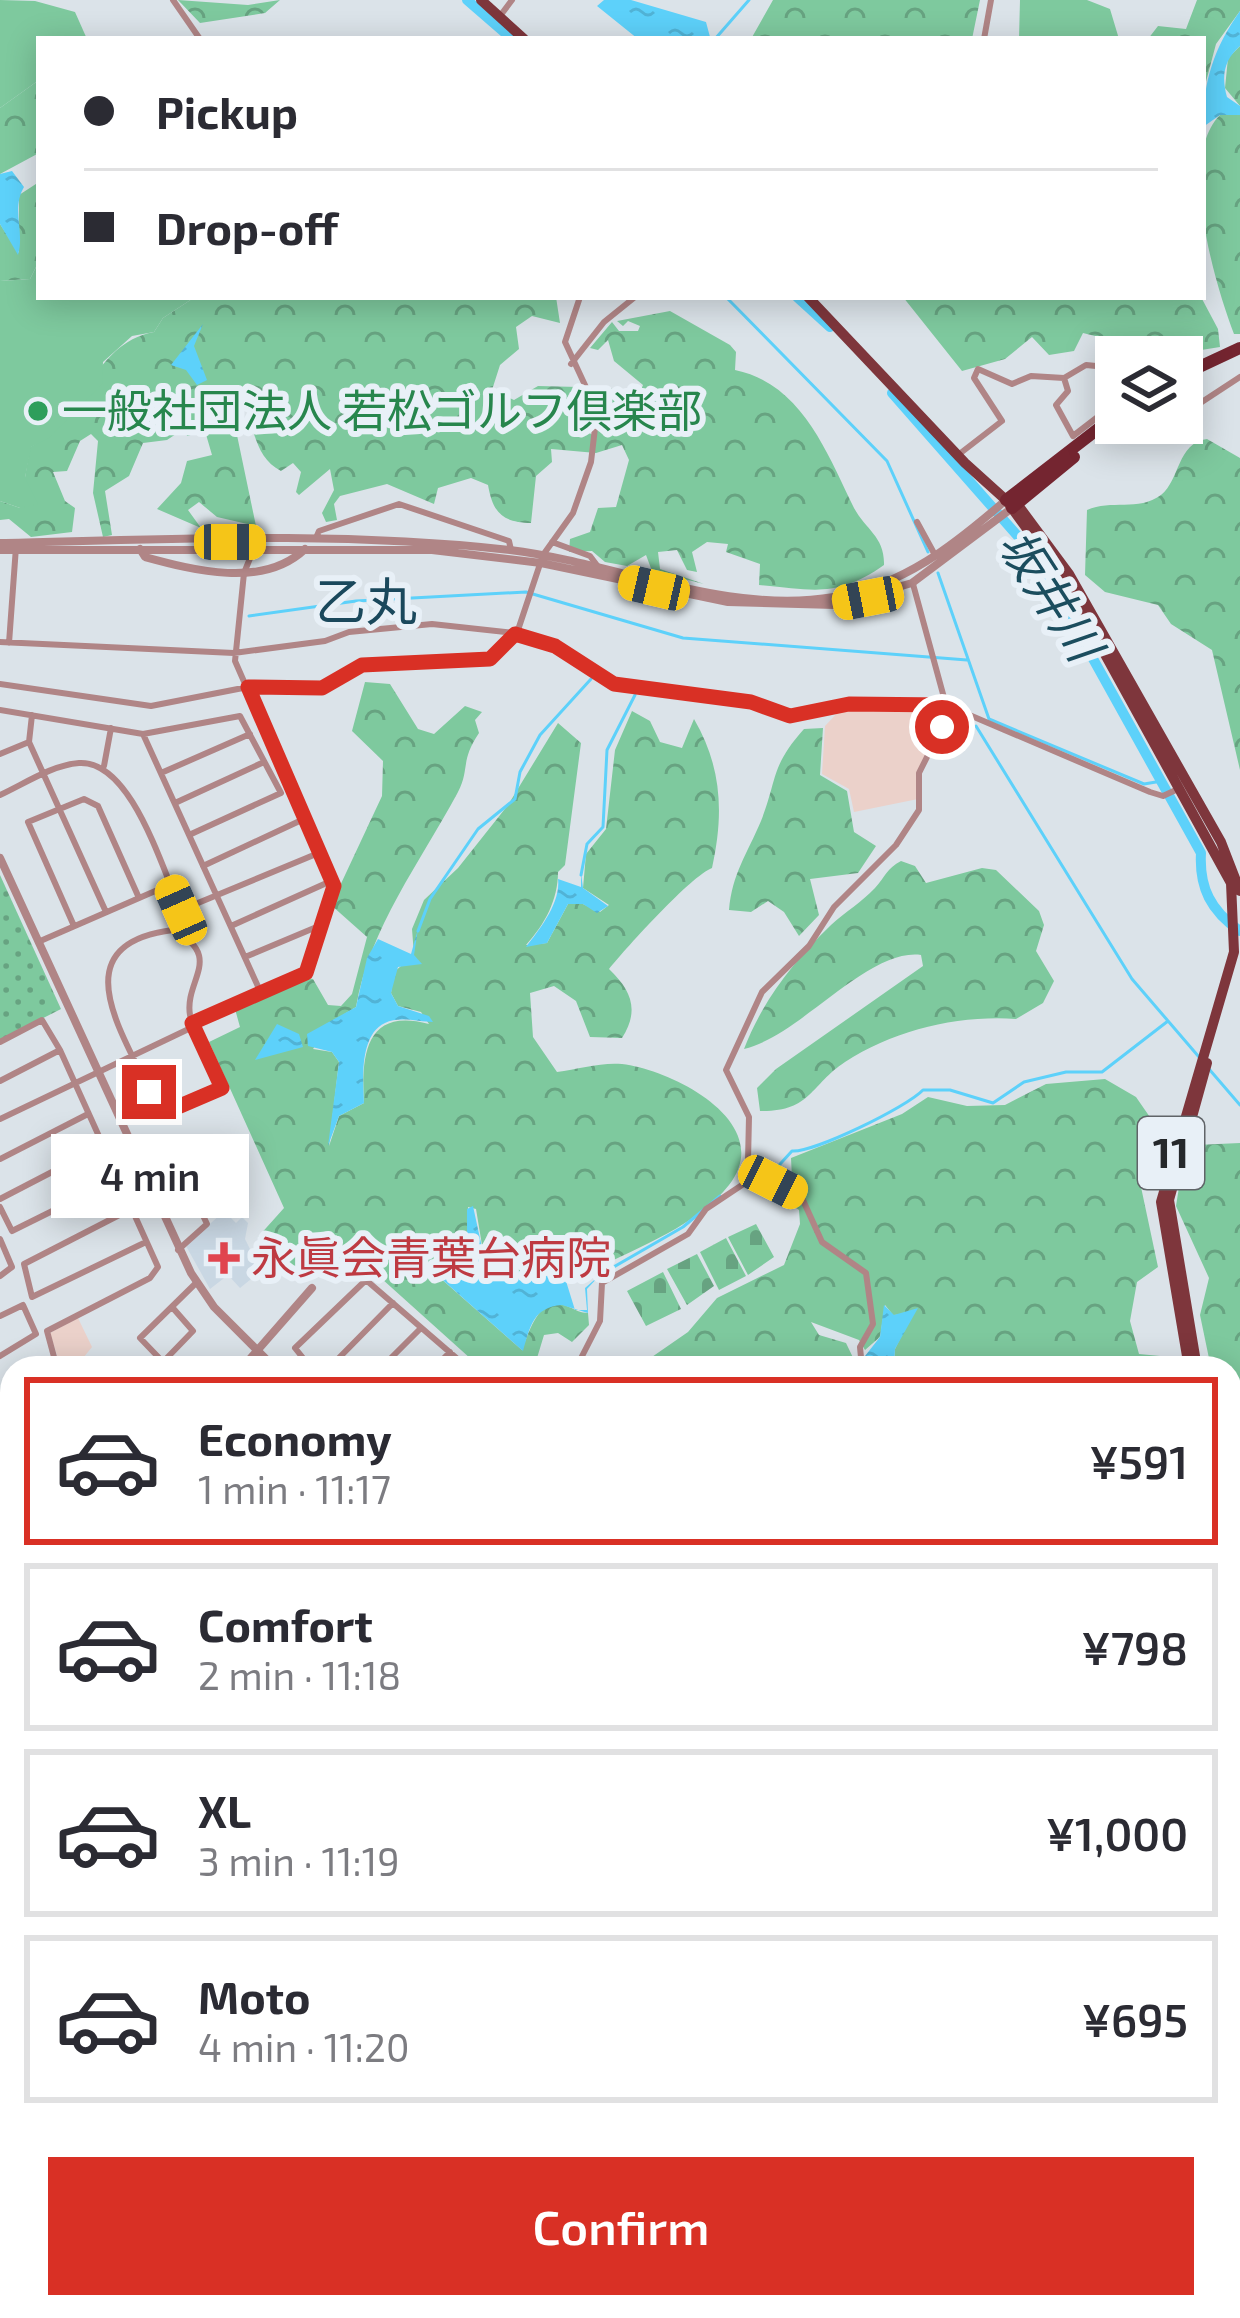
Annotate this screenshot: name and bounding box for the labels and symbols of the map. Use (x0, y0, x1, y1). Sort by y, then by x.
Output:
place label: 一般社団法人 若松ゴルフ倶楽部 (62, 382, 702, 436)
marker: 一般社団法人 若松ゴルフ倶楽部 (25, 398, 51, 424)
water label: 坂井川 (988, 518, 1118, 674)
car (194, 524, 266, 560)
car (615, 562, 693, 614)
district label: 乙丸 (315, 569, 417, 630)
car (829, 573, 907, 623)
route start (915, 700, 969, 754)
car (150, 870, 212, 950)
route end (122, 1065, 176, 1119)
road number: 11 (1138, 1117, 1204, 1189)
callout: 4 min (50, 1134, 248, 1218)
car (733, 1150, 813, 1214)
place label: 永眞会青葉台病院 (251, 1229, 611, 1283)
marker: 永眞会青葉台病院 (208, 1242, 240, 1274)

